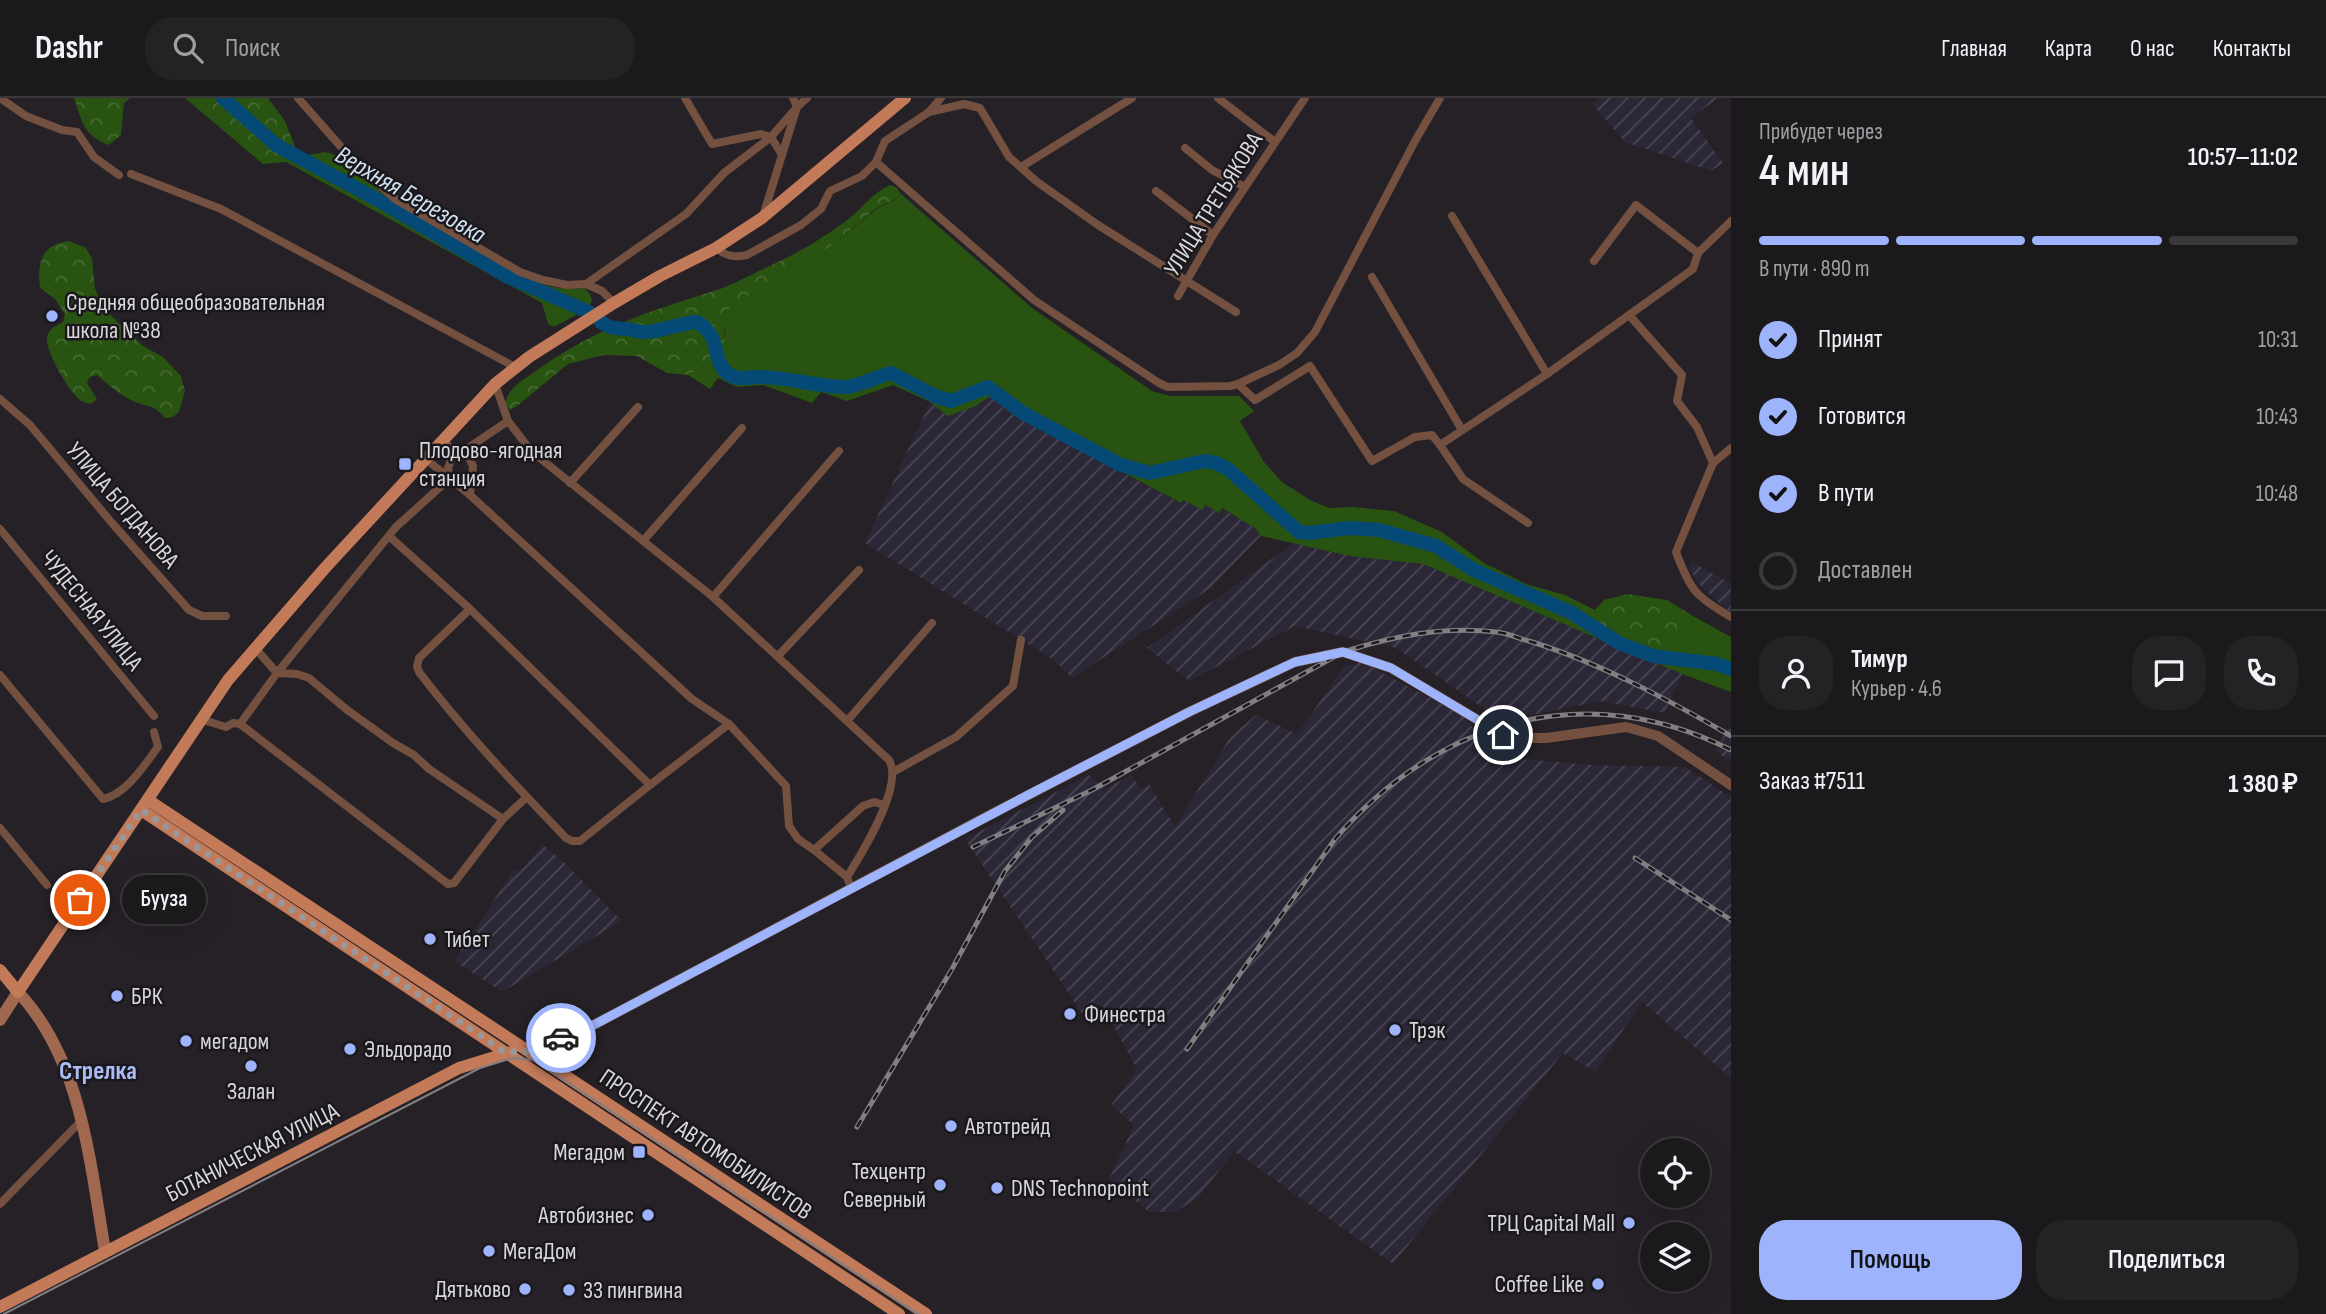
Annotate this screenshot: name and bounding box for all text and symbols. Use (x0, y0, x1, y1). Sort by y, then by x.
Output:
search box (145, 17, 635, 80)
text: Dashr (35, 28, 103, 68)
icon: search (169, 29, 207, 67)
text: Поиск (225, 33, 280, 64)
text: Главная (1941, 34, 2007, 63)
text: Карта (2045, 34, 2092, 63)
text: О нас (2130, 34, 2175, 63)
text: Контакты (2213, 34, 2291, 63)
text: Прибудет через (1759, 118, 1883, 146)
street label: УЛИЦА ТРЕТЬЯКОВА (1158, 127, 1269, 281)
water label: Верхняя Березовка (330, 140, 491, 251)
text: 10:57–11:02 (2188, 142, 2298, 173)
text: 4 мин (1759, 144, 1849, 199)
text: В пути · 890 m (1759, 255, 1870, 283)
place label: Средняя общеобразовательная школа №38 (66, 288, 325, 345)
marker: Средняя общеобразовательная школа №38 (44, 308, 60, 324)
icon: check (1759, 321, 1797, 359)
text: Принят (1818, 324, 1883, 355)
text: 10:31 (2258, 326, 2298, 354)
icon: check (1759, 398, 1797, 436)
text: Готовится (1818, 401, 1906, 432)
text: 10:43 (2256, 403, 2298, 431)
street label: УЛИЦА БОГДАНОВА (60, 436, 186, 575)
place label: Плодово-ягодная станция (419, 436, 563, 493)
marker: Плодово-ягодная станция (397, 456, 413, 472)
icon: check (1759, 475, 1797, 513)
text: В пути (1818, 478, 1874, 509)
text: 10:48 (2256, 480, 2298, 508)
street label: ЧУДЕСНАЯ УЛИЦА (34, 544, 150, 677)
text: Доставлен (1818, 555, 1912, 586)
button: person (1759, 636, 1833, 710)
button: chat (2132, 636, 2206, 710)
button: phone (2224, 636, 2298, 710)
text: Тимур (1851, 644, 1908, 675)
text: Курьер · 4.6 (1851, 675, 1942, 703)
pin (1473, 705, 1533, 765)
icon: home (1484, 716, 1522, 754)
text: Заказ #7511 (1759, 766, 1865, 797)
text: 1 380 ₽ (2228, 769, 2298, 800)
pin (50, 870, 110, 930)
callout: Бууза (122, 876, 206, 924)
icon: bag (61, 881, 99, 919)
text: Бууза (141, 885, 187, 913)
place label: Тибет (444, 925, 490, 954)
marker: Тибет (422, 931, 438, 947)
place label: БРК (131, 982, 163, 1011)
marker: БРК (109, 988, 125, 1004)
place label: Финестра (1084, 1000, 1166, 1029)
courier (526, 1003, 596, 1073)
marker: Финестра (1062, 1006, 1078, 1022)
place label: Трэк (1409, 1016, 1446, 1045)
icon: car (542, 1019, 580, 1057)
marker: Трэк (1387, 1022, 1403, 1038)
place label: мегадом (200, 1027, 269, 1056)
marker: мегадом (178, 1033, 194, 1049)
place label: Эльдорадо (364, 1035, 452, 1064)
marker: Эльдорадо (342, 1041, 358, 1057)
district label: Стрелка (59, 1056, 137, 1087)
marker: Залан (243, 1058, 259, 1074)
street label: ПРОСПЕКТ АВТОМОБИЛИСТОВ (594, 1062, 817, 1226)
place label: Залан (227, 1077, 275, 1106)
street label: БОТАНИЧЕСКАЯ УЛИЦА (161, 1096, 344, 1209)
place label: Автотрейд (964, 1112, 1050, 1141)
marker: Автотрейд (943, 1118, 959, 1134)
place label: Мегадом (553, 1138, 625, 1167)
map controls (1640, 1138, 1710, 1292)
button: locate (1640, 1138, 1710, 1208)
marker: Мегадом (631, 1144, 647, 1160)
place label: Техцентр Северный (843, 1157, 926, 1214)
place label: DNS Technopoint (1011, 1174, 1149, 1203)
marker: Техцентр Северный (932, 1177, 948, 1193)
marker: DNS Technopoint (989, 1180, 1005, 1196)
place label: Автобизнес (537, 1201, 634, 1230)
marker: Автобизнес (640, 1207, 656, 1223)
place label: ТРЦ Capital Mall (1487, 1209, 1615, 1238)
marker: ТРЦ Capital Mall (1621, 1215, 1637, 1231)
button: Помощь (1759, 1220, 2022, 1300)
button: Поделиться (2036, 1220, 2298, 1300)
button: layers (1640, 1222, 1710, 1292)
place label: МегаДом (503, 1237, 577, 1266)
marker: МегаДом (481, 1243, 497, 1259)
place label: Coffee Like (1495, 1270, 1584, 1299)
place label: Дятьково (435, 1275, 511, 1304)
place label: 33 пингвина (583, 1276, 683, 1305)
marker: Coffee Like (1590, 1276, 1606, 1292)
marker: Дятьково (517, 1281, 533, 1297)
marker: 33 пингвина (561, 1282, 577, 1298)

